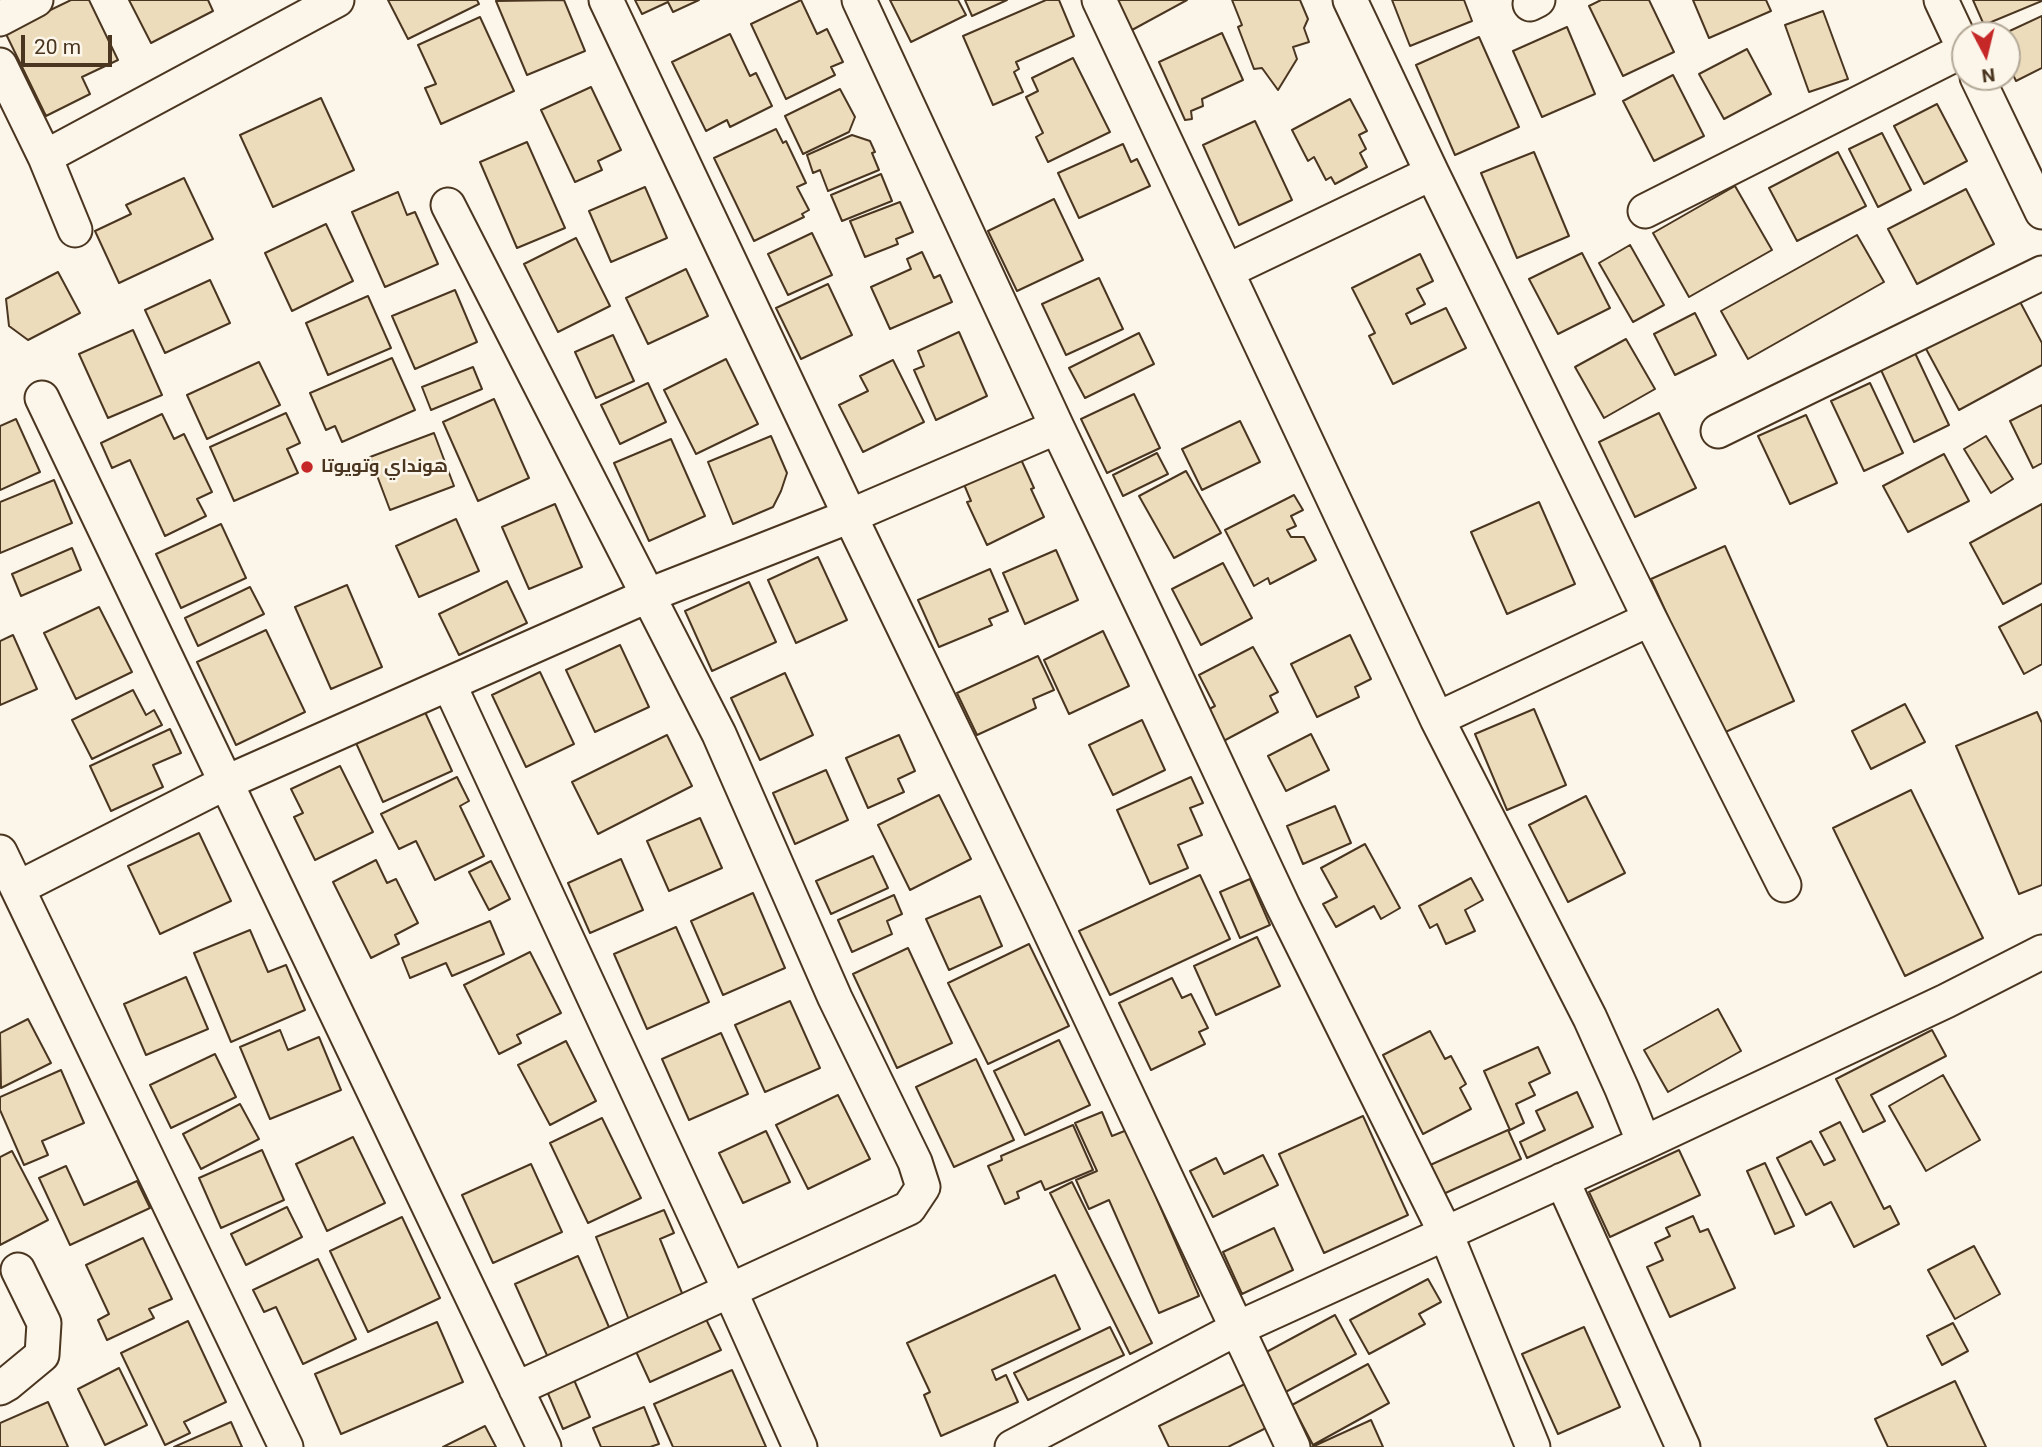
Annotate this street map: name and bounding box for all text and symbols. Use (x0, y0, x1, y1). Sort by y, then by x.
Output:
scale bar (24, 21, 116, 65)
north arrow (1951, 21, 2021, 91)
text: 20 m (34, 35, 81, 59)
text: N (1980, 63, 1996, 88)
place label: هونداي وتويوتا (321, 456, 448, 478)
marker: هونداي وتويوتا (299, 459, 315, 475)

